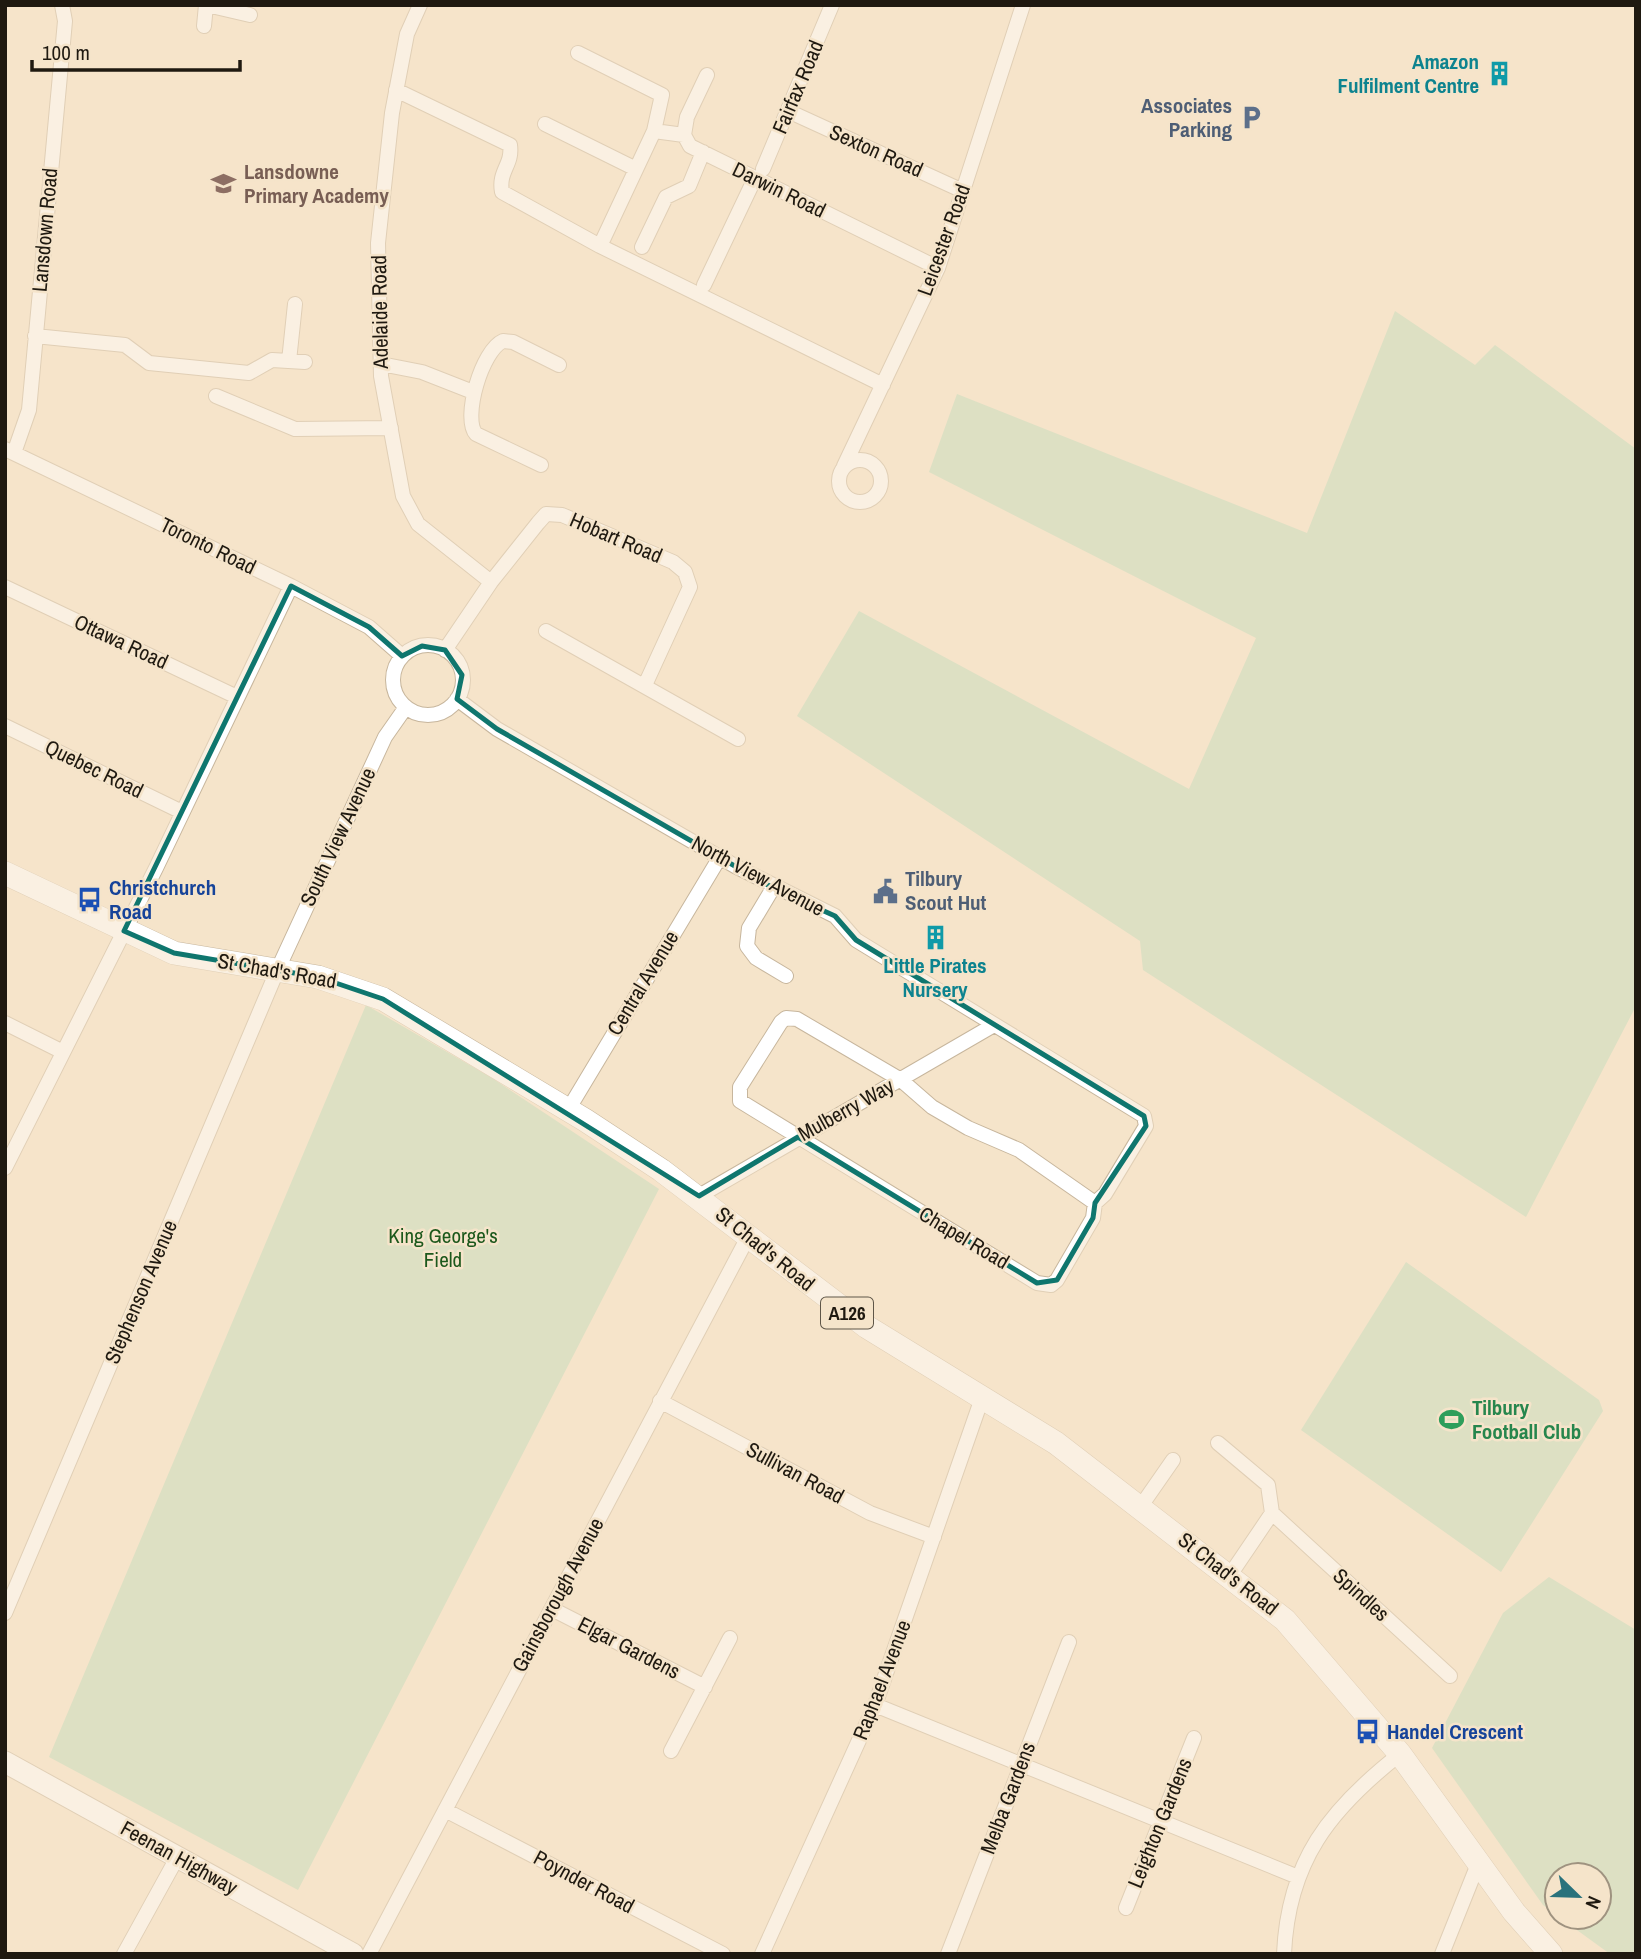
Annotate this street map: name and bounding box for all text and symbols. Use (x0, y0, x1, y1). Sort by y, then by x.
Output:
scale bar (32, 28, 240, 72)
street label: Fairfax Road (765, 36, 830, 138)
text: 100 m (42, 38, 90, 67)
place label: Amazon Fulfilment Centre (1337, 47, 1479, 100)
building icon: Amazon Fulfilment Centre (1485, 60, 1513, 88)
place label: Associates Parking (1141, 91, 1232, 144)
parking icon: Associates Parking (1238, 104, 1266, 132)
street label: Sexton Road (825, 117, 928, 184)
street label: Darwin Road (728, 154, 831, 225)
place label: Lansdowne Primary Academy (244, 157, 389, 210)
street label: Lansdown Road (25, 167, 64, 293)
school or university icon: Lansdowne Primary Academy (210, 170, 238, 198)
street label: Leicester Road (910, 180, 977, 300)
street label: Adelaide Road (364, 255, 395, 370)
street label: Hobart Road (566, 505, 667, 570)
street label: Toronto Road (155, 510, 261, 581)
street label: Ottawa Road (70, 607, 173, 676)
street label: Quebec Road (40, 732, 148, 805)
street label: South View Avenue (293, 763, 382, 911)
street label: North View Avenue (687, 828, 830, 923)
place label: Tilbury Scout Hut (905, 864, 987, 917)
place label: Christchurch Road (109, 873, 216, 926)
public building icon: Tilbury Scout Hut (871, 877, 899, 905)
bus stop icon: Christchurch Road (75, 886, 103, 914)
building icon: Little Pirates Nursery (921, 923, 949, 951)
street label: Central Avenue (600, 925, 685, 1041)
street label: St Chad's Road (215, 946, 339, 995)
place label: Little Pirates Nursery (883, 951, 987, 1004)
street label: Mulberry Way (793, 1071, 899, 1148)
street label: Chapel Road (914, 1199, 1015, 1276)
street label: St Chad's Road (710, 1200, 821, 1298)
street label: Stephenson Avenue (97, 1215, 184, 1368)
park label: King George's Field (388, 1221, 498, 1274)
road number: A126 (821, 1298, 873, 1329)
place label: Tilbury Football Club (1472, 1393, 1581, 1446)
sports icon: Tilbury Football Club (1438, 1406, 1466, 1434)
street label: Sullivan Road (741, 1435, 849, 1511)
street label: Gainsborough Avenue (505, 1512, 611, 1677)
street label: St Chad's Road (1172, 1525, 1285, 1622)
street label: Spindles (1327, 1561, 1396, 1628)
street label: Elgar Gardens (573, 1609, 685, 1686)
street label: Raphael Avenue (845, 1616, 918, 1744)
place label: Handel Crescent (1387, 1717, 1523, 1746)
bus stop icon: Handel Crescent (1353, 1718, 1381, 1746)
street label: Melba Gardens (973, 1738, 1042, 1858)
street label: Leighton Gardens (1120, 1753, 1199, 1892)
street label: Feenan Highway (116, 1814, 243, 1902)
street label: Poynder Road (529, 1843, 640, 1920)
north arrow (1543, 1861, 1613, 1931)
text: N (1579, 1892, 1608, 1913)

